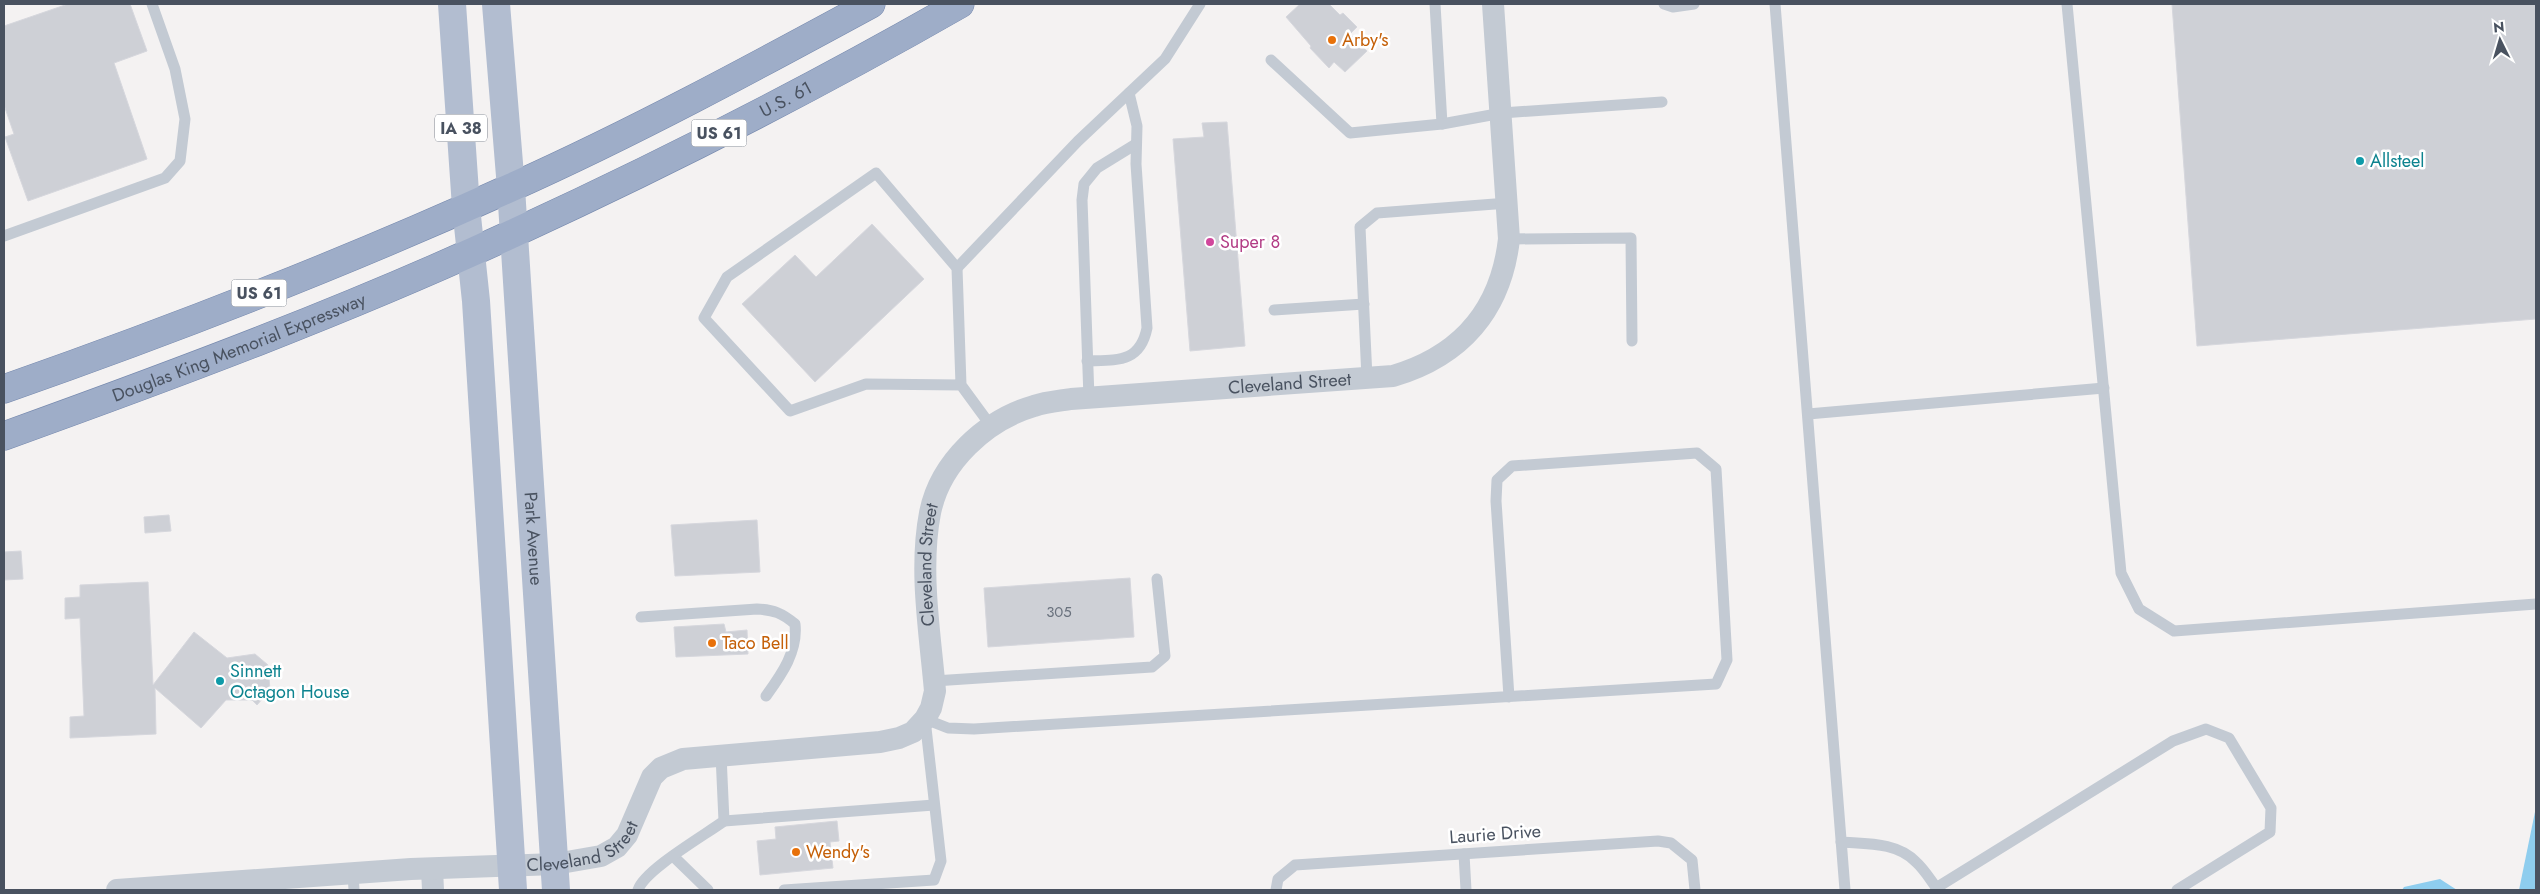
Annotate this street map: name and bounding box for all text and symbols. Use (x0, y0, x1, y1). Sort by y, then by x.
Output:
north arrow (2475, 15, 2525, 65)
text: N (2492, 17, 2505, 37)
place label: Arby's (1342, 27, 1389, 53)
marker: Arby's (1326, 34, 1338, 46)
street label: U.S. 61 (755, 75, 817, 124)
road number: IA 38 (435, 115, 487, 142)
road number: US 61 (692, 120, 746, 146)
place label: Allsteel (2370, 148, 2424, 174)
marker: Allsteel (2354, 155, 2366, 167)
place label: Super 8 (1220, 229, 1280, 255)
marker: Super 8 (1204, 236, 1216, 248)
road number: US 61 (232, 280, 286, 306)
street label: Douglas King Memorial Expressway (108, 286, 370, 409)
street label: Cleveland Street (1227, 366, 1353, 401)
street label: Park Avenue (518, 491, 549, 586)
street label: Cleveland Street (912, 500, 945, 627)
house number: 305 (1046, 601, 1072, 623)
place label: Taco Bell (722, 630, 789, 656)
marker: Taco Bell (706, 637, 718, 649)
place label: Sinnett Octagon House (230, 658, 349, 705)
marker: Sinnett Octagon House (214, 675, 226, 687)
street label: Cleveland Street (526, 816, 645, 878)
street label: Laurie Drive (1448, 818, 1542, 850)
place label: Wendy's (806, 839, 870, 865)
marker: Wendy's (790, 846, 802, 858)

